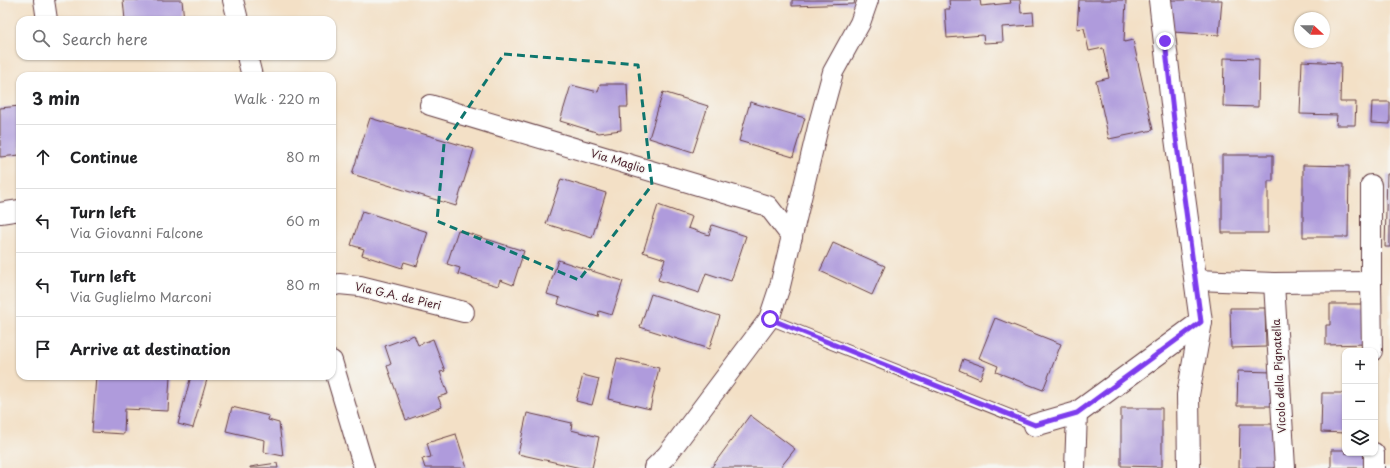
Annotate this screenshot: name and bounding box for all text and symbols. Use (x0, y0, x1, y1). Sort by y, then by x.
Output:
north arrow (1294, 12, 1330, 48)
search box (16, 16, 336, 60)
icon: search (30, 27, 52, 49)
text: Search here (62, 27, 148, 50)
route end (1156, 32, 1174, 50)
text: 3 min (32, 85, 80, 111)
text: Walk · 220 m (234, 89, 320, 108)
street label: Via Maglio (589, 144, 648, 177)
text: Continue (70, 145, 138, 168)
icon: ahead (32, 146, 54, 168)
text: 80 m (286, 147, 320, 166)
text: Turn left (70, 200, 136, 223)
icon: left (32, 210, 54, 232)
text: 60 m (286, 211, 320, 230)
text: Via Giovanni Falcone (70, 223, 203, 242)
text: Turn left (70, 264, 136, 287)
icon: left (32, 274, 54, 296)
text: 80 m (286, 275, 320, 294)
street label: Via G.A. de Pieri (353, 277, 443, 314)
text: Via Guglielmo Marconi (70, 287, 212, 306)
route start (761, 310, 779, 328)
street label: Vicolo della Pignatella (1267, 318, 1290, 434)
text: Arrive at destination (70, 337, 231, 360)
icon: arrive (32, 338, 54, 360)
map controls (1342, 348, 1378, 456)
button: + (1342, 348, 1378, 384)
button: − (1342, 384, 1378, 420)
button: layers (1342, 420, 1378, 456)

